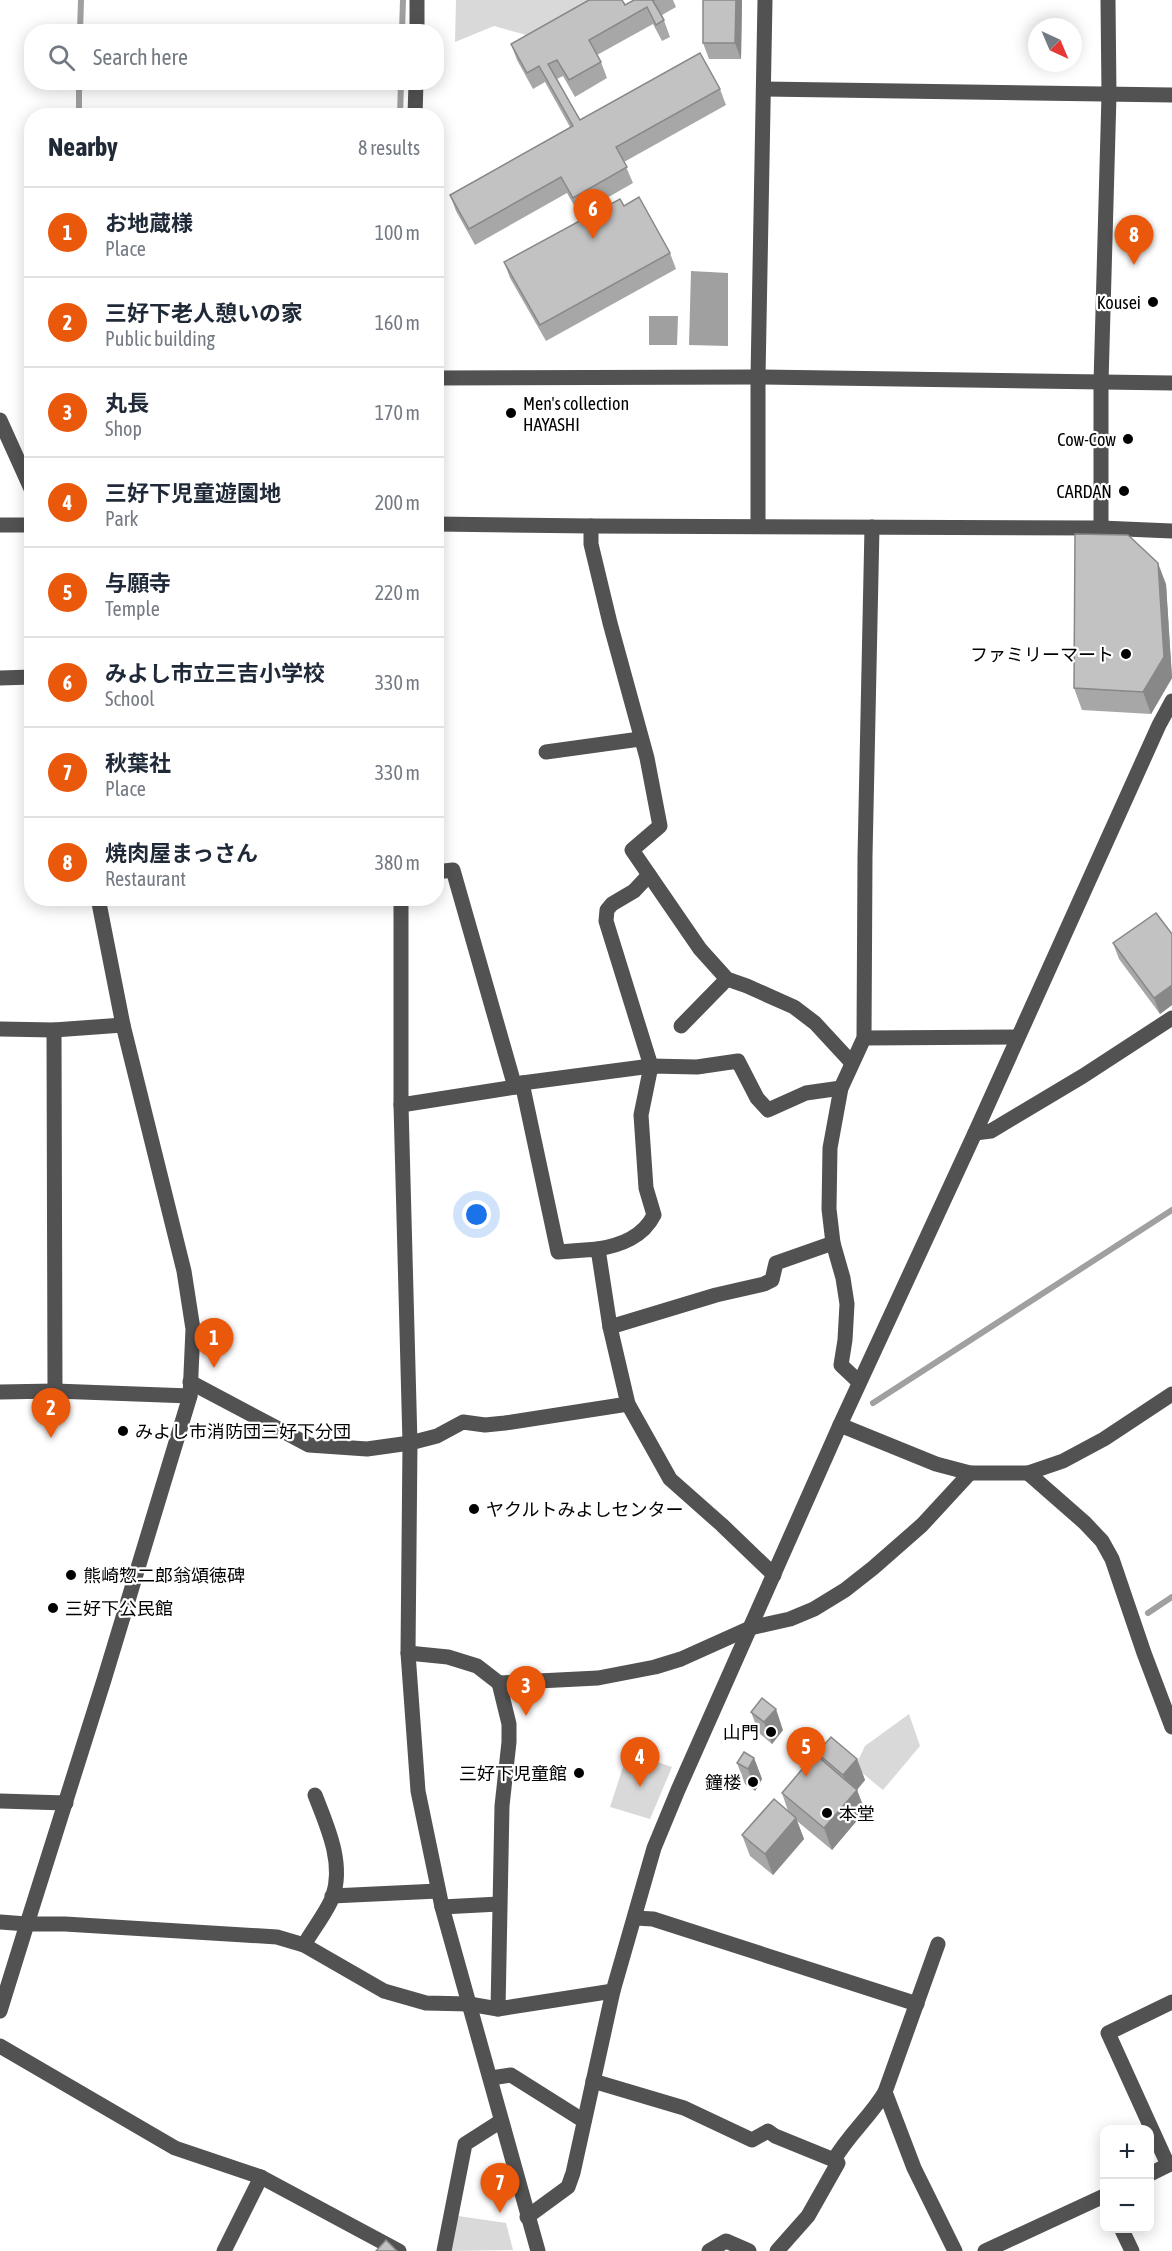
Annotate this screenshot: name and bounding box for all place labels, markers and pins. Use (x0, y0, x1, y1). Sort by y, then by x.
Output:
pin: 6 (574, 190, 612, 239)
pin: 8 (1114, 216, 1154, 265)
place label: Kousei (1097, 292, 1141, 313)
marker: Kousei (1146, 295, 1160, 309)
place label: Men's collection HAYASHI (523, 393, 629, 435)
marker: Men's collection HAYASHI (504, 406, 518, 420)
place label: Cow-Cow (1057, 429, 1116, 450)
marker: Cow-Cow (1121, 432, 1135, 446)
place label: CARDAN (1057, 481, 1112, 502)
marker: CARDAN (1117, 484, 1131, 498)
place label: ファミリーマート (970, 644, 1114, 665)
marker: ファミリーマート (1119, 647, 1133, 661)
pin: 1 (194, 1318, 234, 1368)
pin: 2 (32, 1388, 70, 1438)
place label: みよし市消防団三好下分団 (135, 1421, 351, 1442)
marker: みよし市消防団三好下分団 (116, 1424, 130, 1438)
place label: ヤクルトみよしセンター (486, 1499, 683, 1520)
marker: ヤクルトみよしセンター (467, 1502, 481, 1516)
place label: 熊崎惣二郎翁頌徳碑 (83, 1565, 245, 1586)
marker: 熊崎惣二郎翁頌徳碑 (64, 1568, 78, 1582)
place label: 三好下公民館 (65, 1598, 173, 1619)
marker: 三好下公民館 (46, 1601, 60, 1615)
pin: 3 (506, 1666, 546, 1716)
place label: 山門 (723, 1722, 759, 1743)
marker: 山門 (764, 1725, 778, 1739)
pin: 5 (786, 1728, 826, 1777)
pin: 4 (620, 1738, 660, 1787)
place label: 三好下児童館 (459, 1763, 567, 1784)
marker: 三好下児童館 (572, 1766, 586, 1780)
place label: 鐘楼 (705, 1772, 741, 1793)
marker: 鐘楼 (746, 1775, 760, 1789)
place label: 本堂 (839, 1803, 875, 1824)
marker: 本堂 (820, 1806, 834, 1820)
pin: 7 (480, 2164, 520, 2213)

